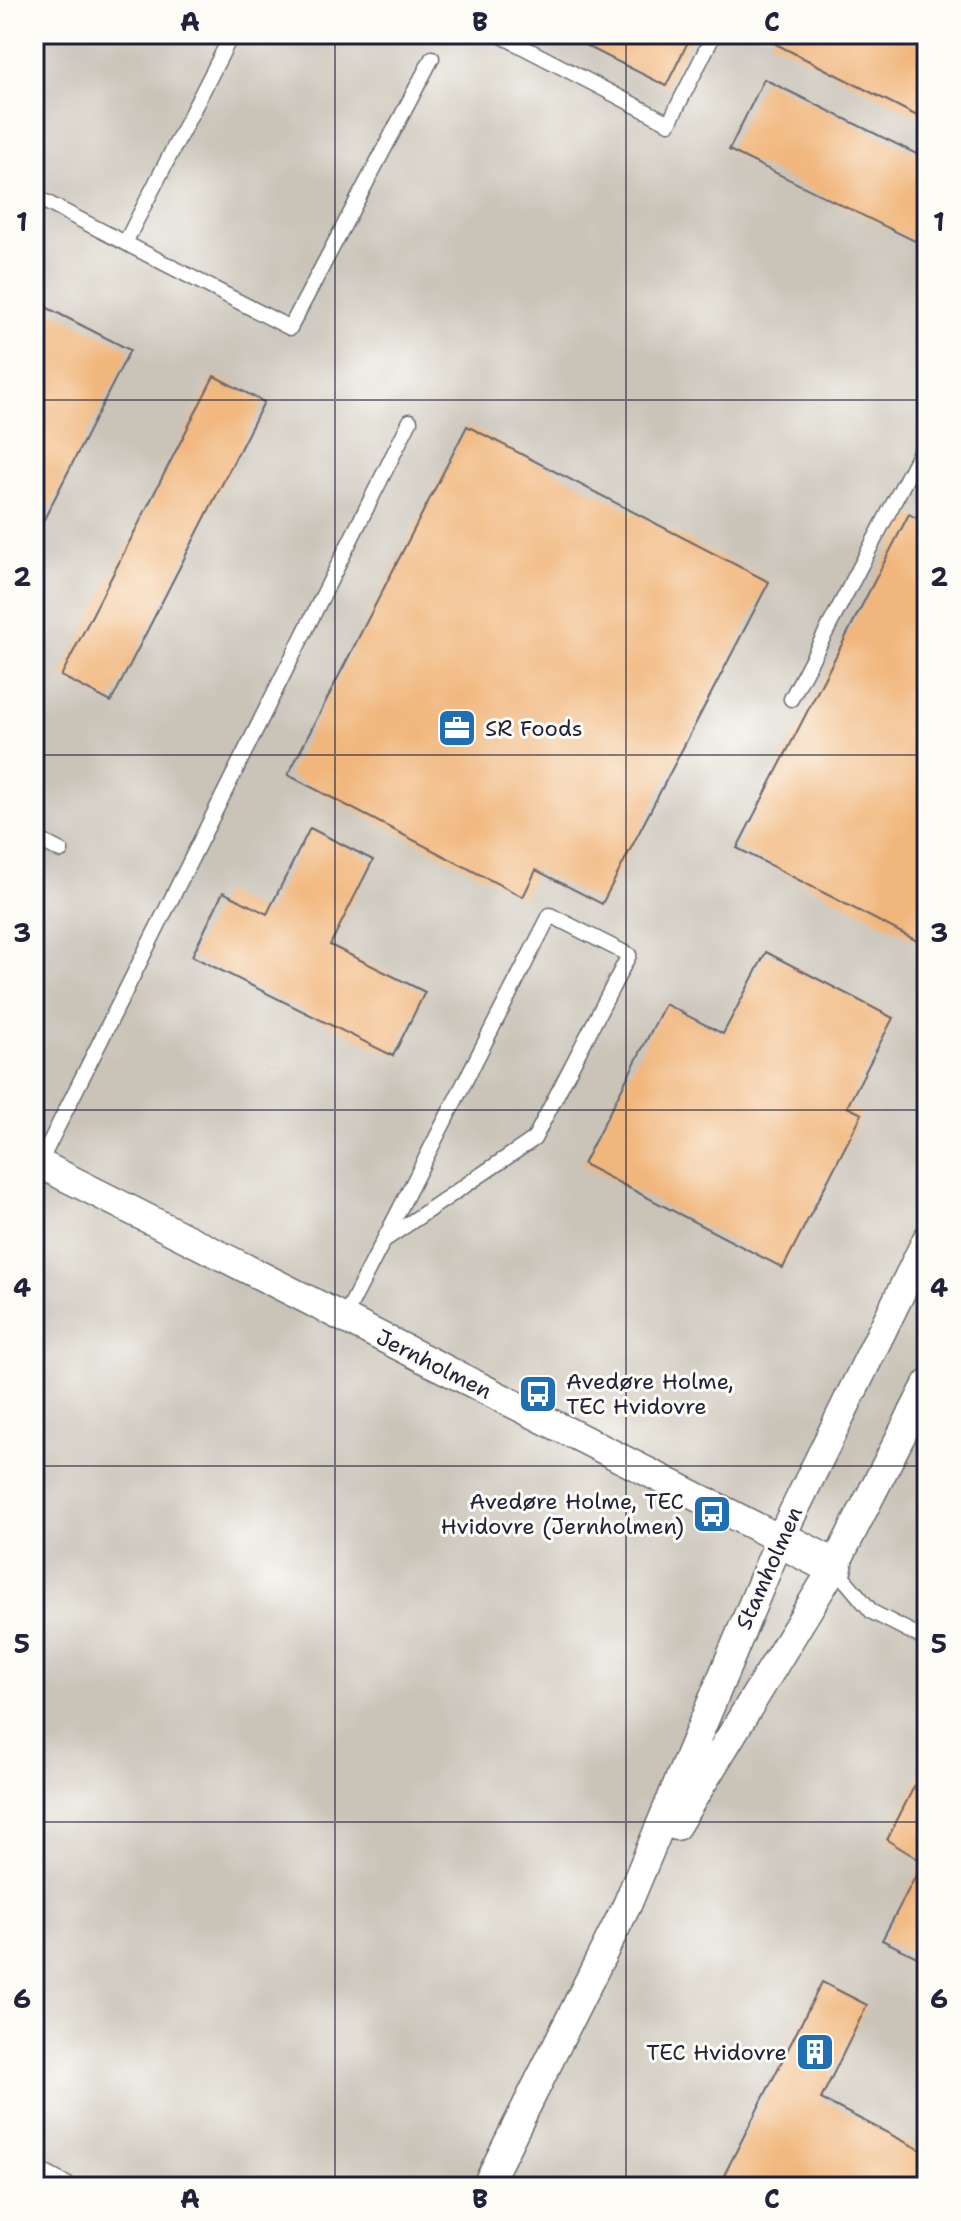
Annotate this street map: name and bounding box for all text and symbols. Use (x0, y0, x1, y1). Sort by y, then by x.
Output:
text: A (180, 4, 200, 39)
text: B (472, 4, 488, 39)
text: C (764, 4, 780, 39)
text: 1 (16, 204, 28, 239)
text: 1 (933, 204, 945, 239)
text: 2 (13, 559, 31, 594)
text: 2 (930, 559, 948, 594)
office icon: SR Foods (436, 707, 478, 749)
place label: SR Foods (485, 714, 583, 743)
text: 3 (13, 915, 31, 950)
text: 3 (930, 915, 948, 950)
text: 4 (13, 1270, 31, 1305)
text: 4 (930, 1270, 948, 1305)
street label: Jernholmen (371, 1323, 497, 1405)
place label: Avedøre Holme, TEC Hvidovre (566, 1367, 734, 1421)
bus stop icon: Avedøre Holme, TEC Hvidovre (517, 1373, 559, 1415)
place label: Avedøre Holme, TEC Hvidovre (Jernholmen) (441, 1487, 684, 1541)
bus stop icon: Avedøre Holme, TEC Hvidovre (Jernholmen) (691, 1493, 733, 1535)
street label: Stamholmen (729, 1502, 809, 1634)
text: 5 (14, 1626, 30, 1661)
text: 5 (931, 1626, 947, 1661)
text: 6 (13, 1981, 31, 2016)
text: 6 (930, 1981, 948, 2016)
building icon: TEC Hvidovre (794, 2031, 836, 2073)
place label: TEC Hvidovre (646, 2038, 787, 2067)
text: A (180, 2181, 200, 2216)
text: B (472, 2181, 488, 2216)
text: C (764, 2181, 780, 2216)

